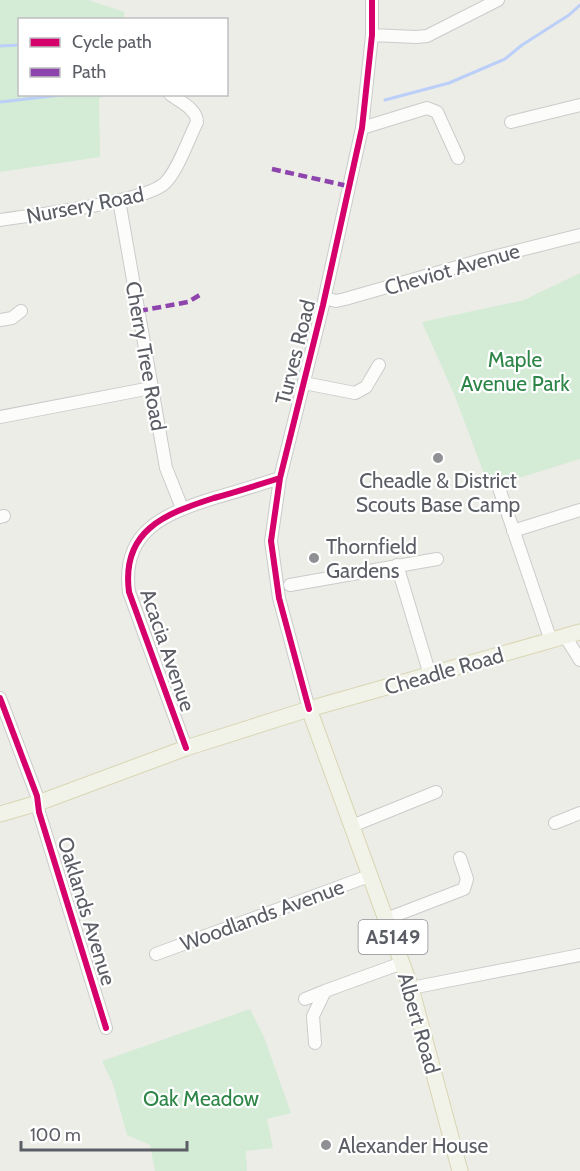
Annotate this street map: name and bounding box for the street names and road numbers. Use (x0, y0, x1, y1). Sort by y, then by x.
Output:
street label: Nursery Road (24, 181, 146, 229)
street label: Cheviot Avenue (381, 238, 523, 300)
street label: Cherry Tree Road (121, 279, 171, 433)
street label: Turves Road (270, 297, 320, 407)
street label: Acacia Avenue (135, 586, 201, 715)
street label: Cheadle Road (382, 642, 506, 700)
street label: Oaklands Avenue (53, 834, 122, 988)
street label: Woodlands Avenue (177, 874, 347, 956)
road number: A5149 (358, 920, 428, 954)
street label: Albert Road (393, 970, 445, 1076)

